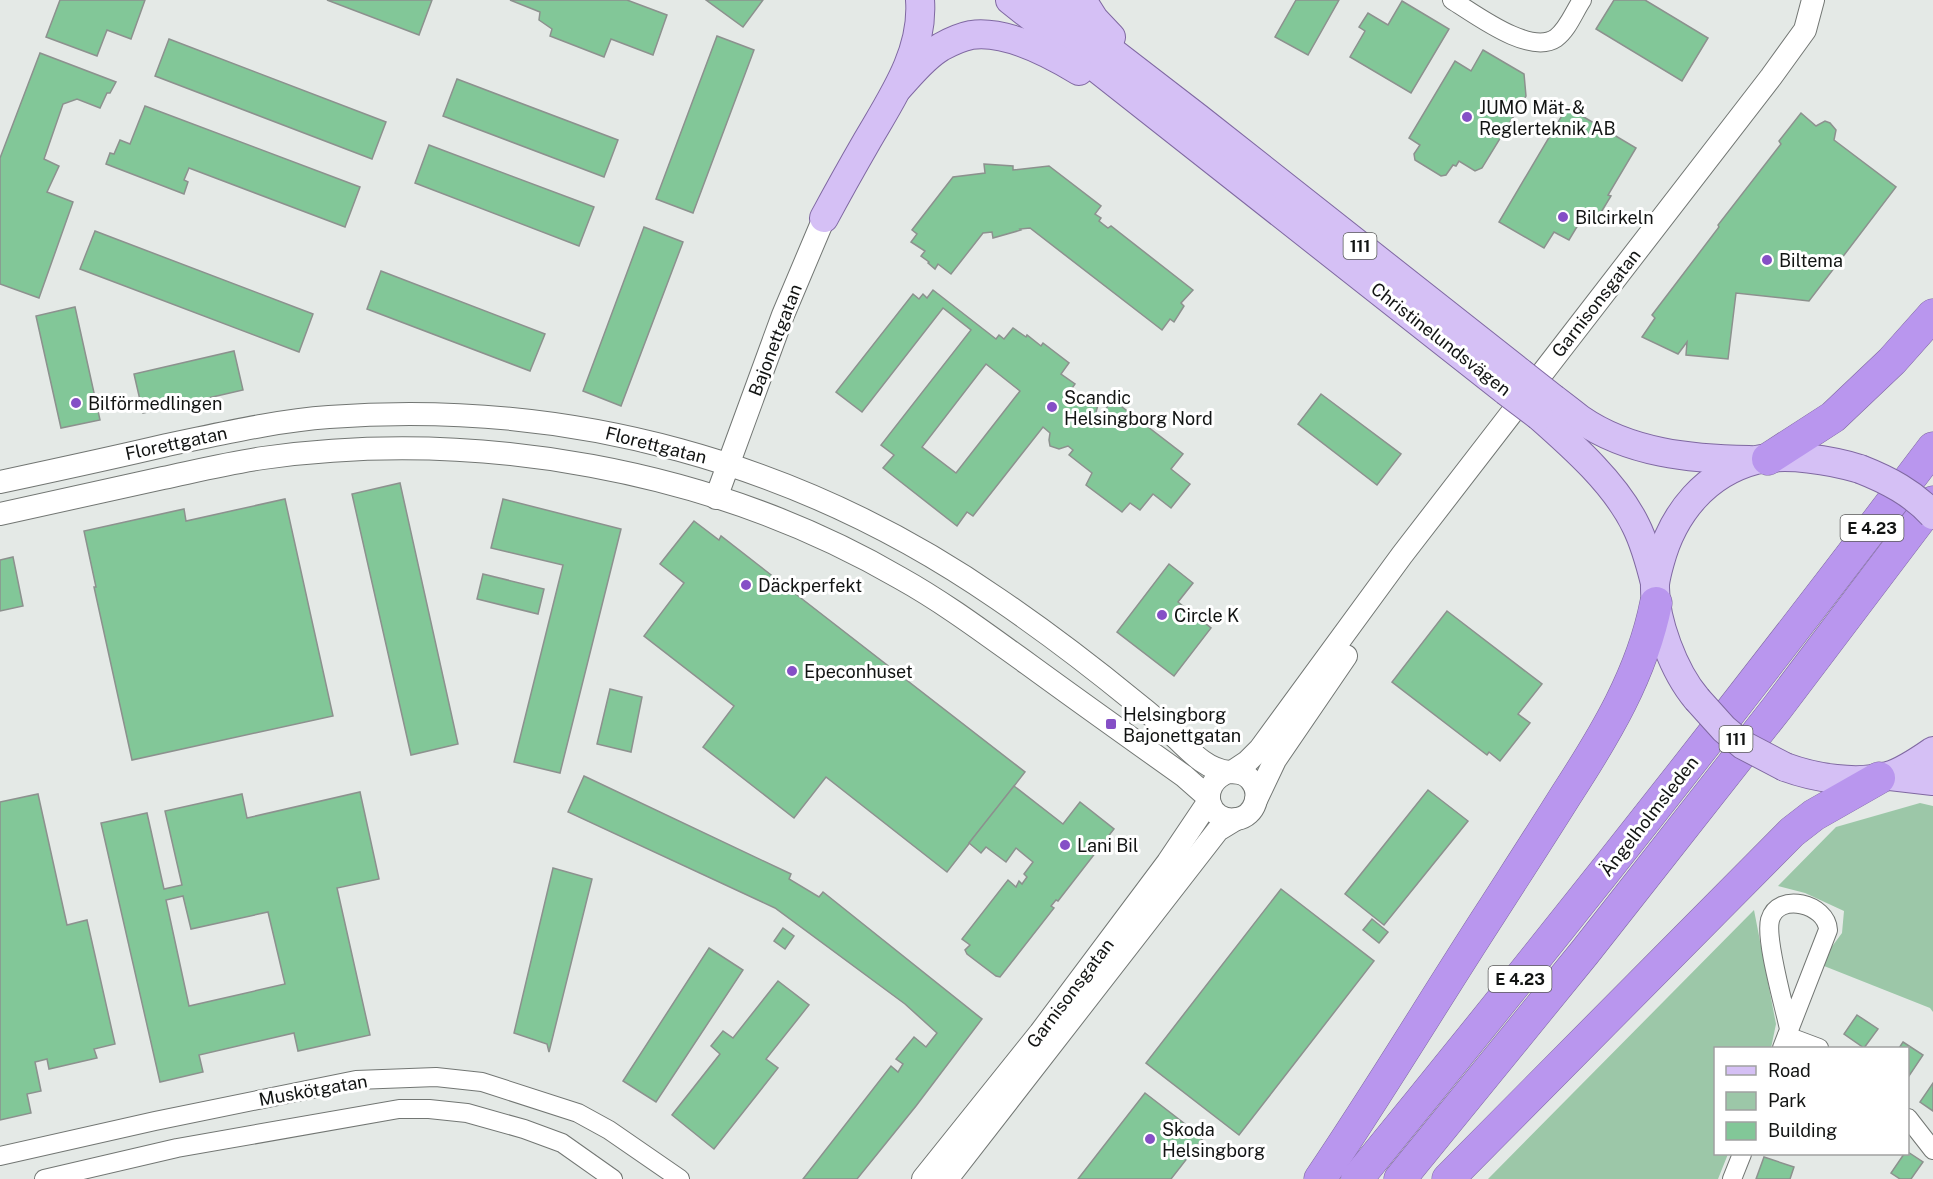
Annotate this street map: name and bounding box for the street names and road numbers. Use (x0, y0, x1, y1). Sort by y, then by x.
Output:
road number: 111 (1344, 233, 1376, 259)
street label: Garnisonsgatan (1547, 245, 1645, 361)
street label: Christinelundsvägen (1367, 278, 1515, 400)
street label: Bajonettgatan (744, 281, 806, 399)
street label: Florettgatan (123, 422, 229, 464)
street label: Florettgatan (603, 422, 709, 468)
road number: E 4.23 (1840, 515, 1904, 541)
road number: 111 (1720, 726, 1752, 752)
street label: Ängelholmsleden (1595, 751, 1702, 880)
street label: Garnisonsgatan (1022, 934, 1118, 1052)
road number: E 4.23 (1488, 966, 1552, 992)
street label: Muskötgatan (257, 1070, 369, 1110)

